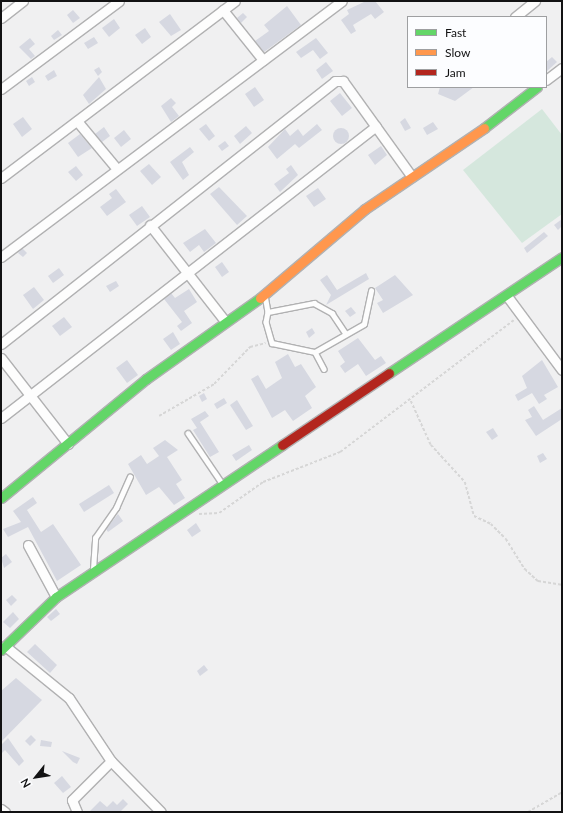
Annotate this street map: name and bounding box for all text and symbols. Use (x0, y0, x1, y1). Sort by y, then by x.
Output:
legend (407, 16, 547, 88)
text: Fast (445, 25, 466, 40)
text: Slow (445, 45, 470, 60)
text: Jam (445, 65, 466, 80)
north arrow (16, 757, 56, 797)
text: N (17, 776, 33, 790)

